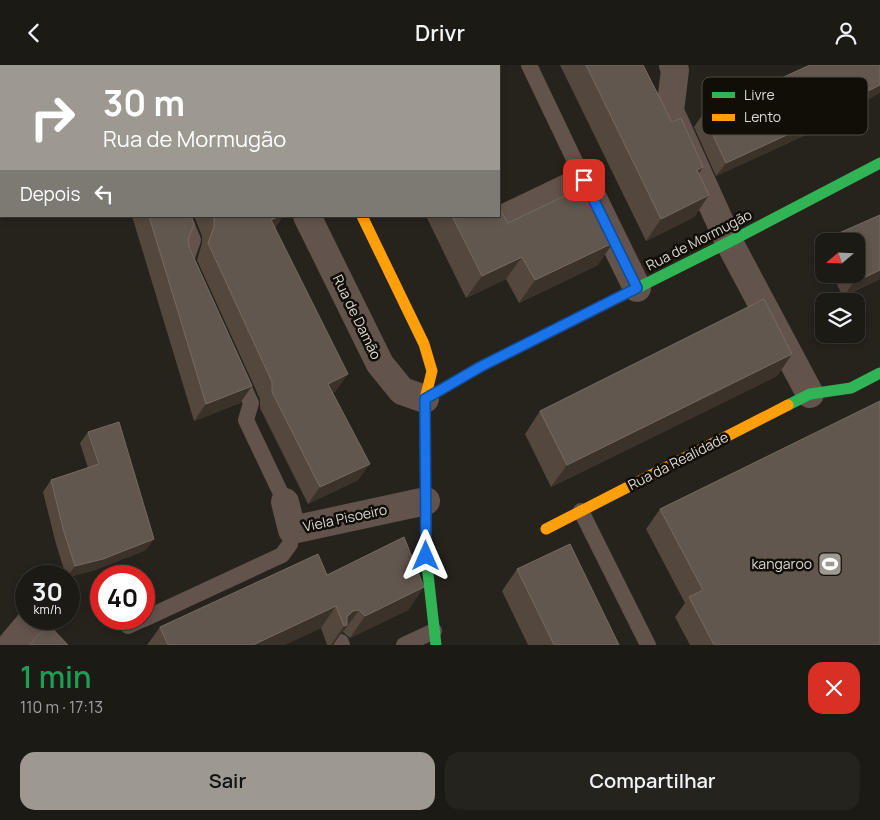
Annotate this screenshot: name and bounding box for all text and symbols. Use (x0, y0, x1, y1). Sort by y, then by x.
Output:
text: Drivr (415, 18, 465, 48)
icon: back (20, 19, 48, 47)
icon: person (832, 19, 860, 47)
legend (702, 77, 868, 135)
text: 30 m (103, 79, 185, 127)
icon: right (20, 85, 85, 150)
text: Livre (744, 85, 775, 104)
text: Lento (744, 107, 781, 126)
text: Rua de Mormugão (103, 124, 286, 154)
pin (563, 159, 605, 201)
icon: arrive (570, 166, 598, 194)
icon: left (90, 180, 118, 208)
text: Depois (20, 181, 80, 207)
street label: Rua de Mormugão (642, 205, 755, 274)
north arrow (815, 233, 865, 283)
map controls (815, 233, 865, 343)
street label: Rua de Damão (329, 271, 386, 362)
button: layers (815, 293, 865, 343)
street label: Rua da Realidade (624, 427, 731, 494)
street label: Viela Pisoeiro (301, 499, 389, 536)
position arrow (399, 529, 451, 581)
sports icon: kangaroo (817, 551, 843, 577)
place label: kangaroo (751, 554, 812, 573)
speed limit sign: 40 (90, 565, 155, 630)
text: 30 (32, 574, 63, 609)
text: km/h (34, 601, 61, 618)
text: 1 min (20, 656, 92, 697)
button: close (808, 662, 860, 714)
text: 110 m · 17:13 (20, 696, 103, 718)
button: Sair (20, 752, 435, 810)
button: Compartilhar (445, 752, 860, 810)

